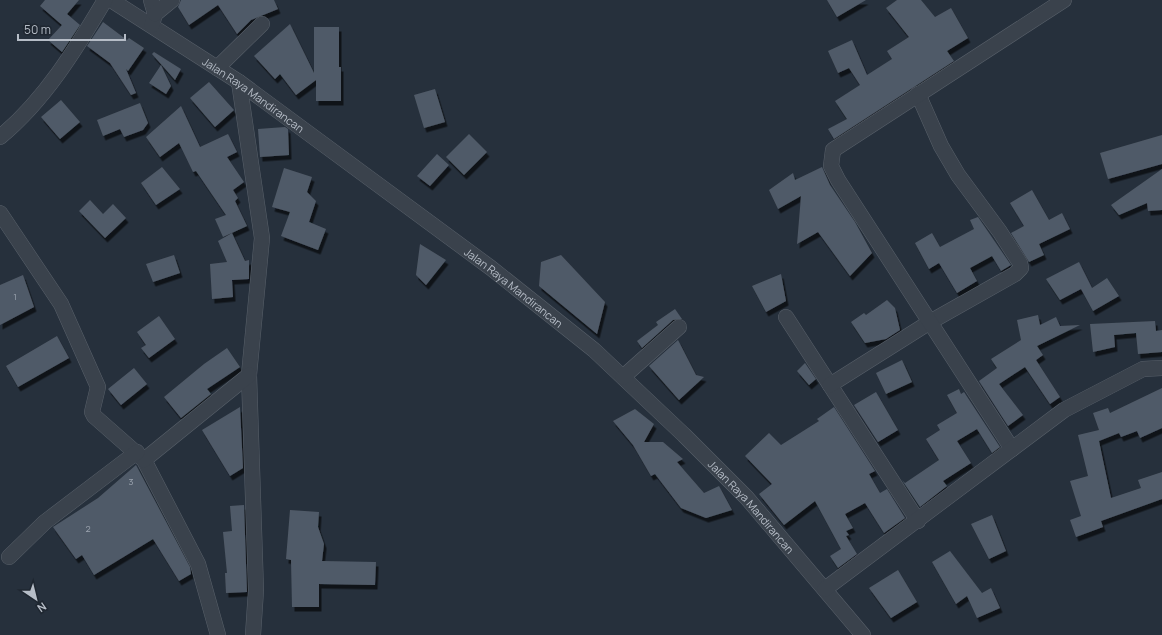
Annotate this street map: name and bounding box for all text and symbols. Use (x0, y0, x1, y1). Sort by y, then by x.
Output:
scale bar (18, 16, 125, 42)
text: 50 m (24, 21, 51, 38)
street label: Jalan Raya Mandirancan (200, 53, 308, 135)
street label: Jalan Raya Mandirancan (462, 244, 566, 330)
house number: 1 (13, 290, 17, 303)
street label: Jalan Raya Mandirancan (705, 456, 798, 556)
house number: 3 (129, 475, 134, 488)
house number: 2 (85, 522, 91, 535)
north arrow (16, 579, 56, 619)
text: N (34, 599, 50, 616)

